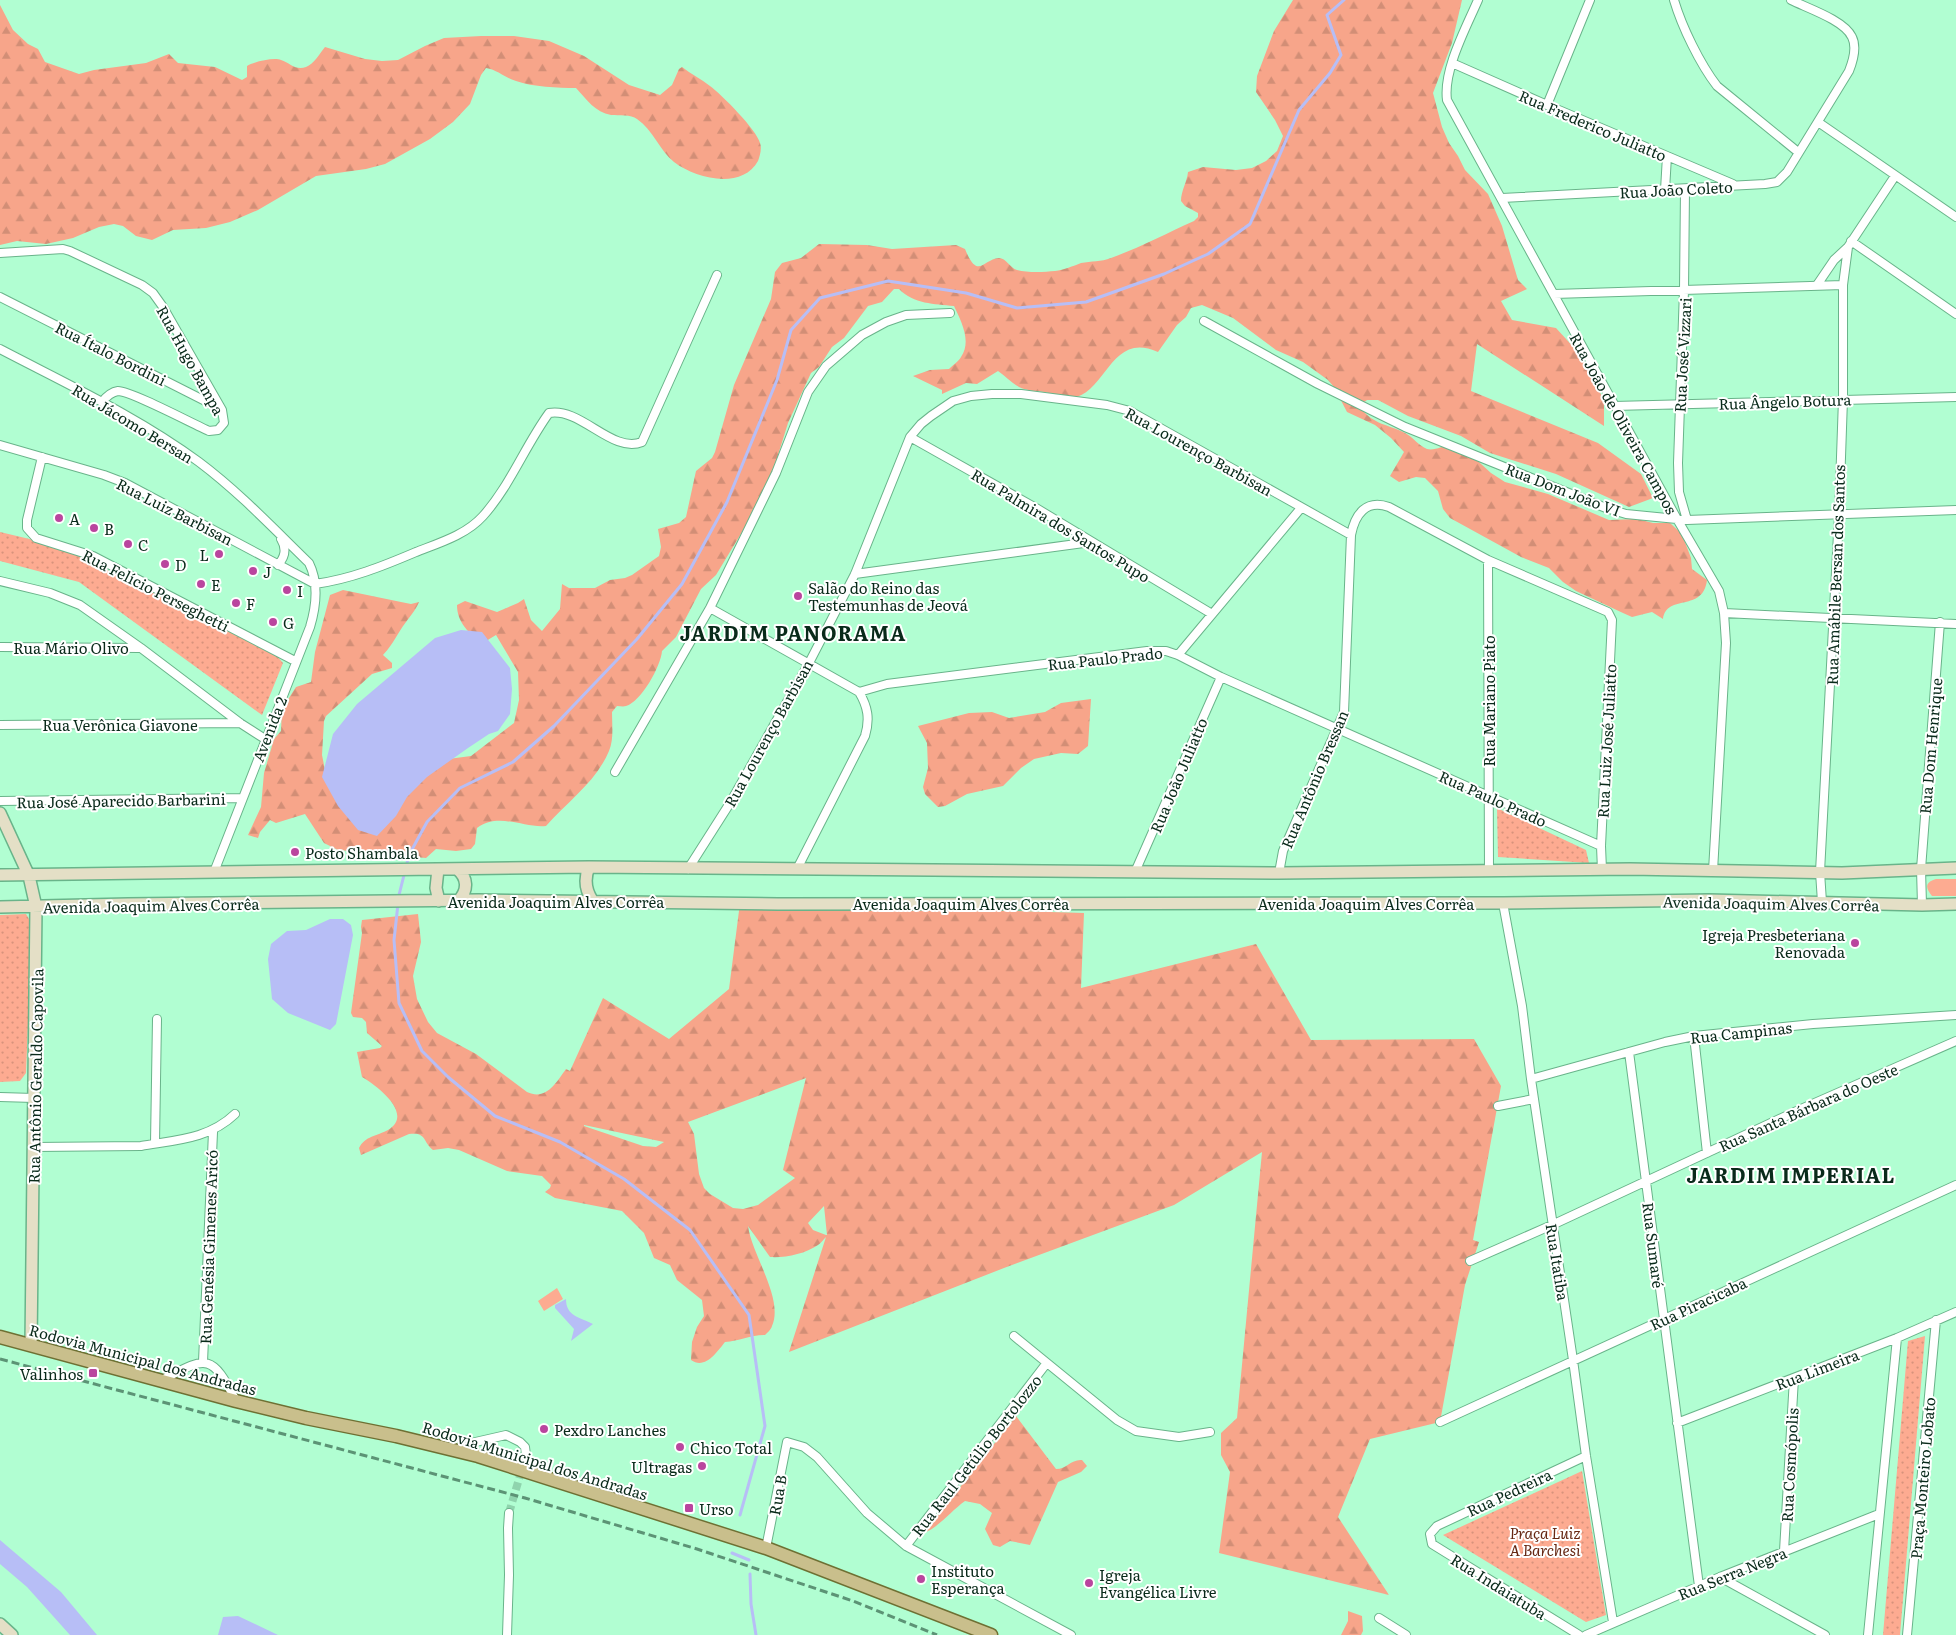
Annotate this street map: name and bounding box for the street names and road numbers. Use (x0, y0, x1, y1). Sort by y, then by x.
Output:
street label: Rua Frederico Juliatto (1516, 83, 1671, 167)
street label: Rua João Coleto (1619, 175, 1733, 203)
street label: Rua José Vizzari (1668, 297, 1696, 413)
street label: Rua Hugo Bampa (151, 301, 231, 420)
street label: Rua Ítalo Bordini (51, 315, 171, 391)
street label: Rua João de Oliveira Campos (1564, 328, 1684, 518)
street label: Rua Jácomo Bersan (68, 378, 198, 468)
street label: Rua Ângelo Botura (1718, 387, 1853, 415)
street label: Rua Lourenço Barbisan (1121, 401, 1277, 501)
street label: Rua Dom João VI (1502, 456, 1624, 522)
street label: Rua Palmira dos Santos Pupo (967, 462, 1155, 588)
street label: Rua Amábile Bersan dos Santos (1820, 464, 1850, 686)
street label: Rua Luiz Barbisan (113, 472, 237, 550)
street label: Rua Felício Perseghetti (78, 543, 234, 637)
street label: Rua Mariano Piato (1477, 635, 1500, 767)
street label: Rua Mário Olivo (13, 636, 129, 659)
street label: Rua Paulo Prado (1046, 640, 1164, 675)
street label: Rua Lourenço Barbisan (718, 655, 818, 811)
street label: Rua Luiz José Juliatto (1590, 663, 1622, 819)
street label: Rua Dom Henrique (1913, 677, 1947, 815)
street label: Avenida 2 (246, 692, 292, 765)
street label: Rua Antônio Bressan (1274, 706, 1354, 852)
street label: Rua Verônica Giavone (42, 713, 198, 736)
street label: Rua João Juliatto (1143, 714, 1213, 836)
street label: Rua Paulo Prado (1435, 764, 1551, 832)
street label: Rua José Aparecido Barbarini (16, 787, 226, 813)
street label: Avenida Joaquim Alves Corrêa (448, 890, 665, 913)
street label: Avenida Joaquim Alves Corrêa (1662, 890, 1881, 916)
street label: Avenida Joaquim Alves Corrêa (42, 892, 261, 918)
street label: Avenida Joaquim Alves Corrêa (853, 892, 1070, 915)
street label: Avenida Joaquim Alves Corrêa (1258, 892, 1475, 915)
street label: Rua Antônio Geraldo Capovila (22, 967, 48, 1184)
street label: Rua Campinas (1689, 1015, 1793, 1049)
street label: Rua Santa Bárbara do Oeste (1715, 1057, 1902, 1157)
street label: Rua Genésia Gimenes Aricó (193, 1149, 223, 1345)
street label: Rua Sumaré (1637, 1201, 1671, 1289)
street label: Rua Itatiba (1541, 1222, 1576, 1303)
street label: Rua Piracicaba (1646, 1270, 1751, 1336)
street label: Rodovia Municipal dos Andradas (27, 1318, 259, 1400)
street label: Rua Limeira (1772, 1342, 1863, 1395)
street label: Rua Raul Getúlio Bortolozzo (905, 1369, 1047, 1541)
street label: Praça Monteiro Lobato (1903, 1396, 1941, 1560)
street label: Rua Cosmópolis (1775, 1407, 1803, 1523)
street label: Rodovia Municipal dos Andradas (420, 1415, 651, 1505)
street label: Rua Pedreira (1463, 1462, 1556, 1522)
street label: Rua B (762, 1473, 792, 1517)
street label: Rua Serra Negra (1674, 1540, 1791, 1605)
street label: Rua Indaiatuba (1447, 1547, 1552, 1625)

